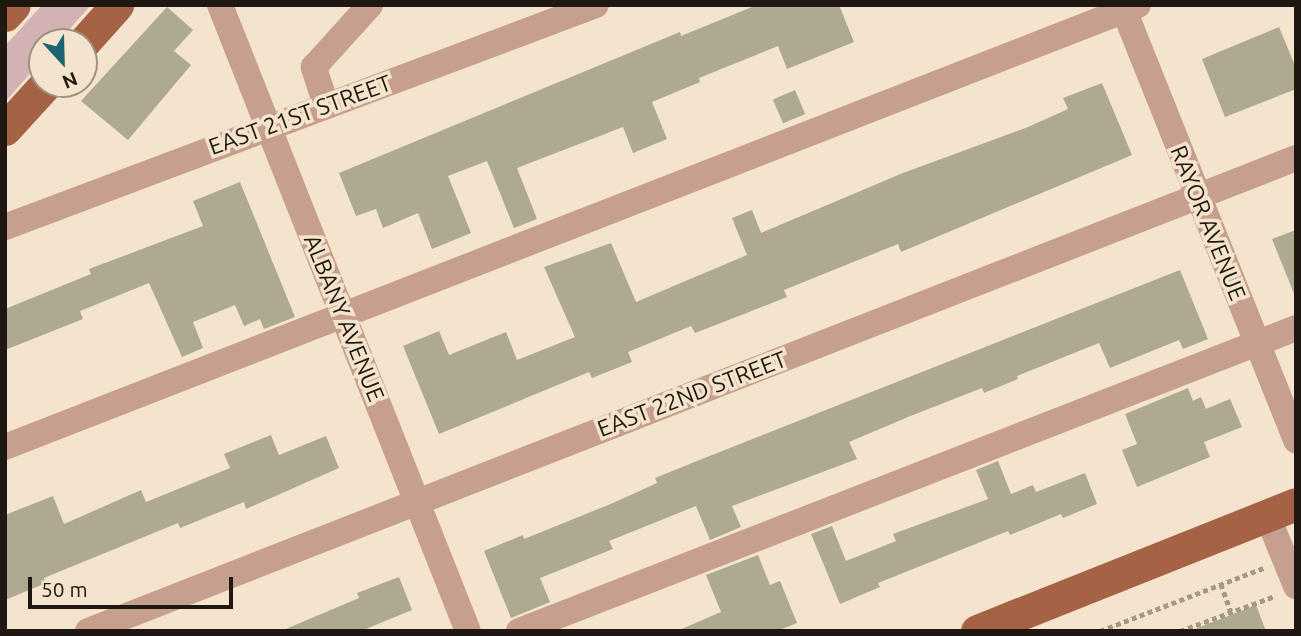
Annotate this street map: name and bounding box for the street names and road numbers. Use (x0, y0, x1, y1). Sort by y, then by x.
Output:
street label: EAST 21ST STREET (205, 69, 395, 161)
street label: RAYOR AVENUE (1164, 141, 1252, 305)
street label: ALBANY AVENUE (298, 231, 390, 405)
street label: EAST 22ND STREET (594, 345, 790, 443)

